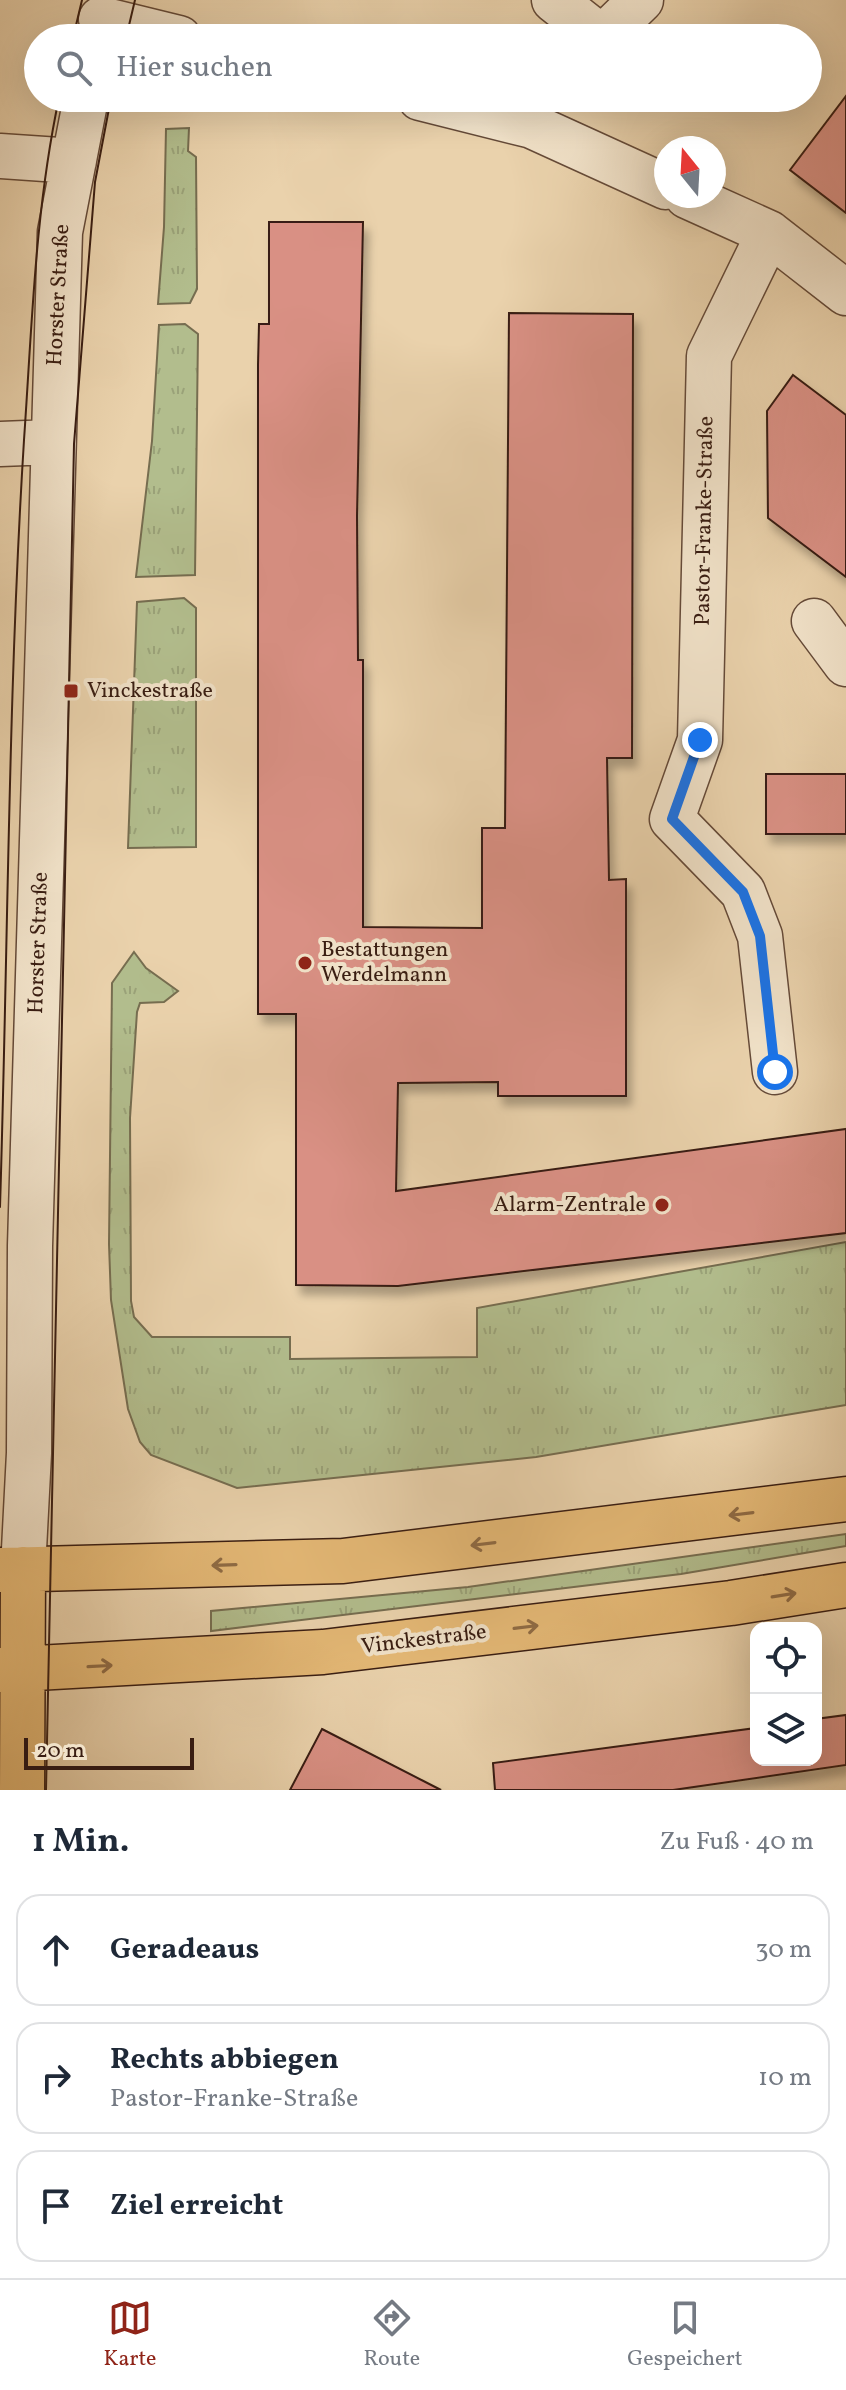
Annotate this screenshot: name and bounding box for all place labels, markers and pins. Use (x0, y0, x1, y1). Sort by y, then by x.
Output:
place label: Vinckestraße (87, 676, 213, 707)
marker: Vinckestraße (62, 682, 80, 700)
place label: Bestattungen Werdelmann (321, 935, 448, 991)
marker: Bestattungen Werdelmann (296, 954, 314, 972)
place label: Alarm-Zentrale (494, 1190, 646, 1221)
marker: Alarm-Zentrale (653, 1196, 671, 1214)

